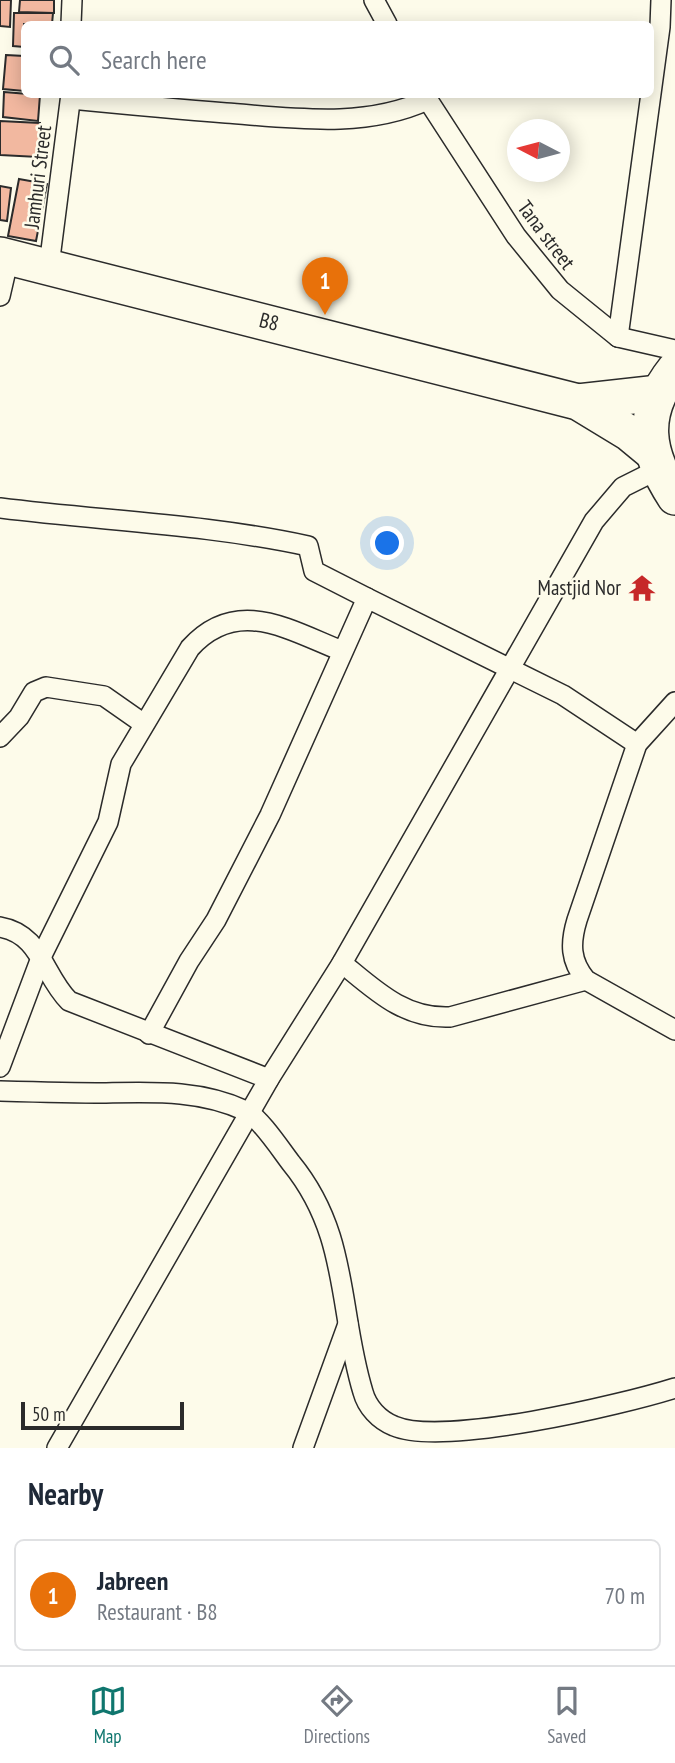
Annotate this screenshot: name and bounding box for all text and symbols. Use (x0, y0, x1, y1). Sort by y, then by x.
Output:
search box (21, 21, 654, 98)
icon: search (45, 41, 83, 79)
text: Search here (101, 43, 207, 76)
north arrow (507, 119, 570, 182)
street label: Jamhuri Street (18, 124, 57, 231)
street label: Tana street (512, 195, 581, 275)
pin: 1 (302, 257, 348, 315)
street label: B8 (256, 306, 282, 337)
your location (370, 526, 404, 560)
temple icon: Mastjid Nor (627, 573, 657, 603)
place label: Mastjid Nor (538, 574, 621, 601)
scale bar (21, 1399, 184, 1431)
text: 50 m (32, 1402, 66, 1426)
text: Nearby (28, 1474, 103, 1513)
text: Jabreen (97, 1564, 168, 1597)
text: 1 (48, 1581, 59, 1610)
text: 70 m (604, 1581, 645, 1610)
text: Restaurant · B8 (97, 1597, 218, 1626)
tab: Map (89, 1682, 127, 1748)
tab: Directions (304, 1682, 370, 1748)
tab: Saved (547, 1682, 586, 1748)

